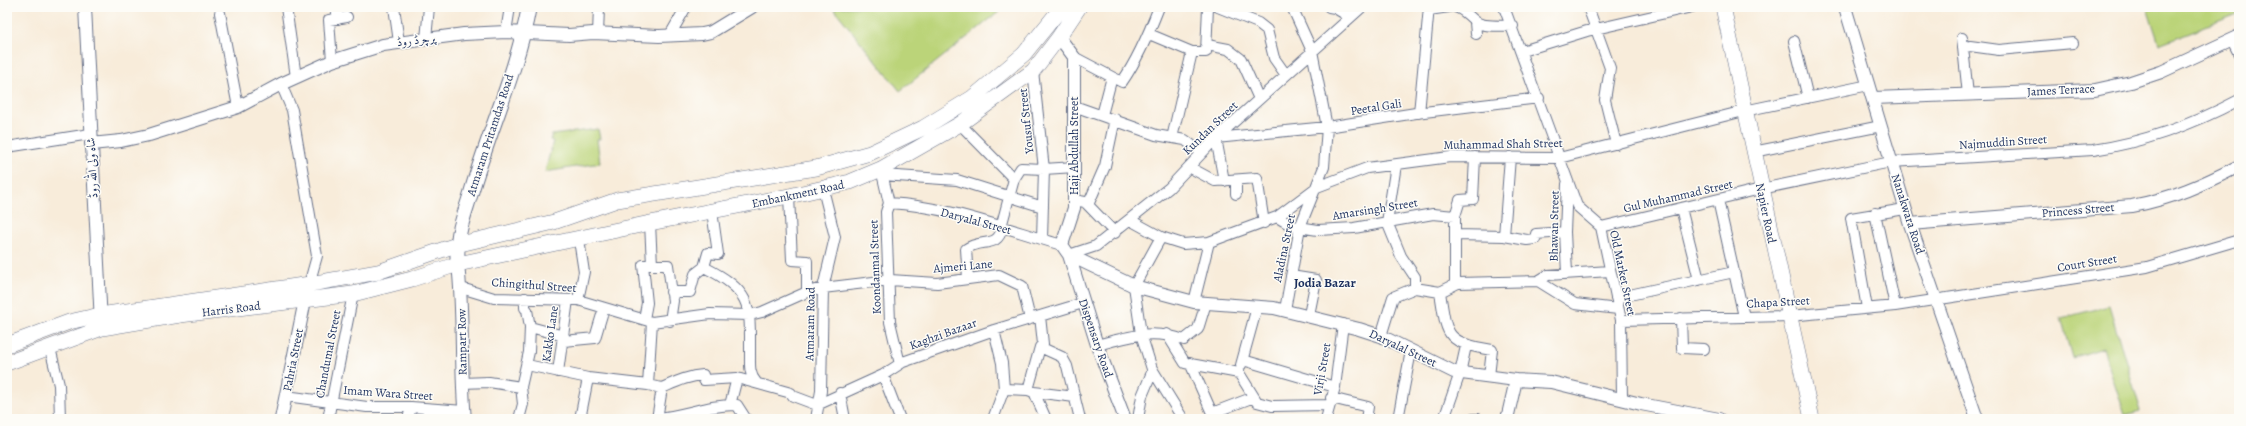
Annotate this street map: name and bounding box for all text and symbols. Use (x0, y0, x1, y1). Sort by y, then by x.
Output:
street label: پرچرڈ روڈ (396, 29, 438, 50)
street label: Atmaram Pritamdas Road (462, 72, 517, 199)
street label: James Terrace (2027, 80, 2095, 100)
street label: Yousuf Street (1015, 88, 1037, 155)
street label: Peetal Gali (1349, 95, 1403, 119)
street label: Haji Abdullah Street (1066, 97, 1082, 195)
street label: Kundan Street (1179, 98, 1241, 158)
street label: Najmuddin Street (1958, 131, 2048, 153)
street label: Muhammad Shah Street (1443, 135, 1563, 153)
street label: شاہ ولی اللہ روڈ (80, 137, 102, 199)
street label: Nanakwara Road (1888, 172, 1929, 257)
street label: Embankment Road (750, 176, 846, 212)
street label: Gul Muhammad Street (1622, 176, 1734, 216)
street label: Napier Road (1752, 181, 1780, 245)
street label: Bhawan Street (1545, 190, 1563, 262)
street label: Amarsingh Street (1330, 194, 1419, 224)
street label: Princess Street (2041, 199, 2115, 221)
street label: Daryalal Street (939, 204, 1013, 238)
street label: Aladina Street (1269, 212, 1299, 284)
street label: Koondanmal Street (865, 219, 885, 315)
street label: Old Market Street (1606, 229, 1640, 317)
street label: Court Street (2056, 250, 2118, 276)
street label: Ajmeri Lane (932, 255, 993, 277)
street label: Chingithul Street (491, 274, 577, 296)
district label: Jodia Bazar (1294, 274, 1357, 291)
street label: Atmaram Road (801, 286, 819, 362)
street label: Chapa Street (1746, 292, 1810, 312)
street label: Dispensary Road (1075, 296, 1117, 380)
street label: Harris Road (201, 297, 262, 321)
street label: Kakko Lane (538, 305, 562, 363)
street label: Rampart Row (453, 308, 471, 376)
street label: Chandumal Street (312, 309, 344, 399)
street label: Kaghzi Bazaar (907, 314, 979, 354)
street label: Daryalal Street (1367, 325, 1439, 371)
street label: Pahria Street (279, 327, 307, 393)
street label: Virji Street (1309, 341, 1334, 398)
street label: Imam Wara Street (343, 382, 433, 404)

